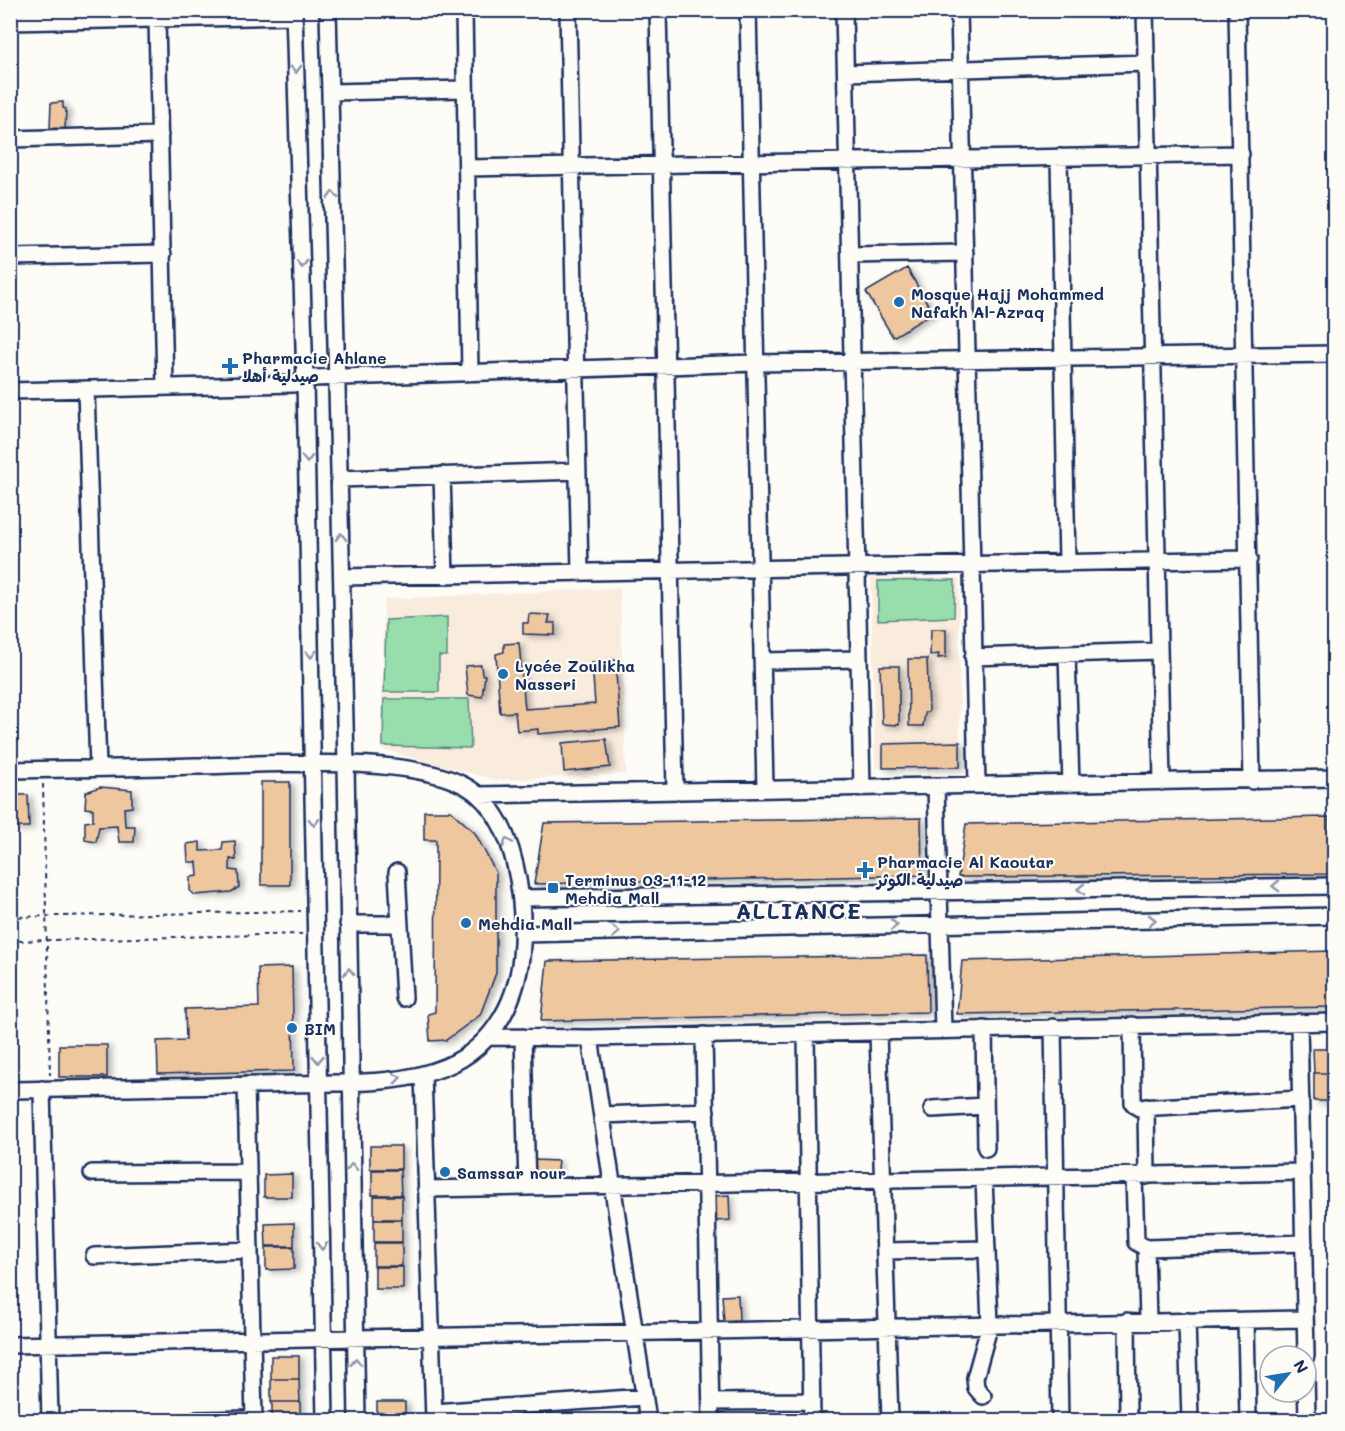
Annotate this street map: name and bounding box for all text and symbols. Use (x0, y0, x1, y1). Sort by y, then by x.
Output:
one-way arrow (289, 64, 302, 73)
one-way arrow (327, 191, 339, 200)
one-way arrow (295, 259, 308, 268)
place label: Mosque Hajj Mohammed Nafakh Al-Azraq (911, 283, 1104, 322)
marker: Mosque Hajj Mohammed Nafakh Al-Azraq (892, 295, 906, 309)
place label: Pharmacie Ahlane صيدلية أهلا (242, 347, 387, 386)
marker: Pharmacie Ahlane صيدلية أهلا (223, 359, 237, 373)
one-way arrow (301, 454, 313, 463)
one-way arrow (335, 533, 347, 542)
one-way arrow (305, 649, 317, 658)
place label: Lycée Zoulikha Nasseri (515, 655, 635, 694)
marker: Lycée Zoulikha Nasseri (496, 667, 510, 681)
one-way arrow (308, 818, 321, 827)
one-way arrow (502, 837, 514, 848)
place label: Pharmacie Al Kaoutar صيدلية الكوثر (875, 851, 1054, 891)
marker: Pharmacie Al Kaoutar صيدلية الكوثر (858, 863, 872, 877)
place label: Terminus 03-11-12 Mehdia Mall (565, 869, 706, 908)
one-way arrow (1272, 880, 1281, 893)
marker: Terminus 03-11-12 Mehdia Mall (546, 881, 560, 895)
one-way arrow (1077, 883, 1086, 896)
district label: ALLIANCE (736, 896, 862, 925)
place label: Mehdia Mall (478, 913, 572, 934)
one-way arrow (1148, 914, 1157, 926)
marker: Mehdia Mall (459, 916, 473, 930)
one-way arrow (890, 919, 899, 932)
one-way arrow (611, 925, 620, 938)
one-way arrow (343, 968, 355, 977)
place label: BIM (304, 1018, 336, 1039)
marker: BIM (285, 1021, 299, 1035)
one-way arrow (311, 1055, 324, 1064)
one-way arrow (393, 1072, 402, 1085)
place label: Samssar nour (457, 1162, 566, 1183)
one-way arrow (346, 1163, 359, 1172)
marker: Samssar nour (438, 1165, 452, 1179)
one-way arrow (315, 1242, 328, 1251)
north arrow (1258, 1344, 1318, 1404)
text: N (1289, 1356, 1314, 1377)
one-way arrow (350, 1358, 362, 1367)

